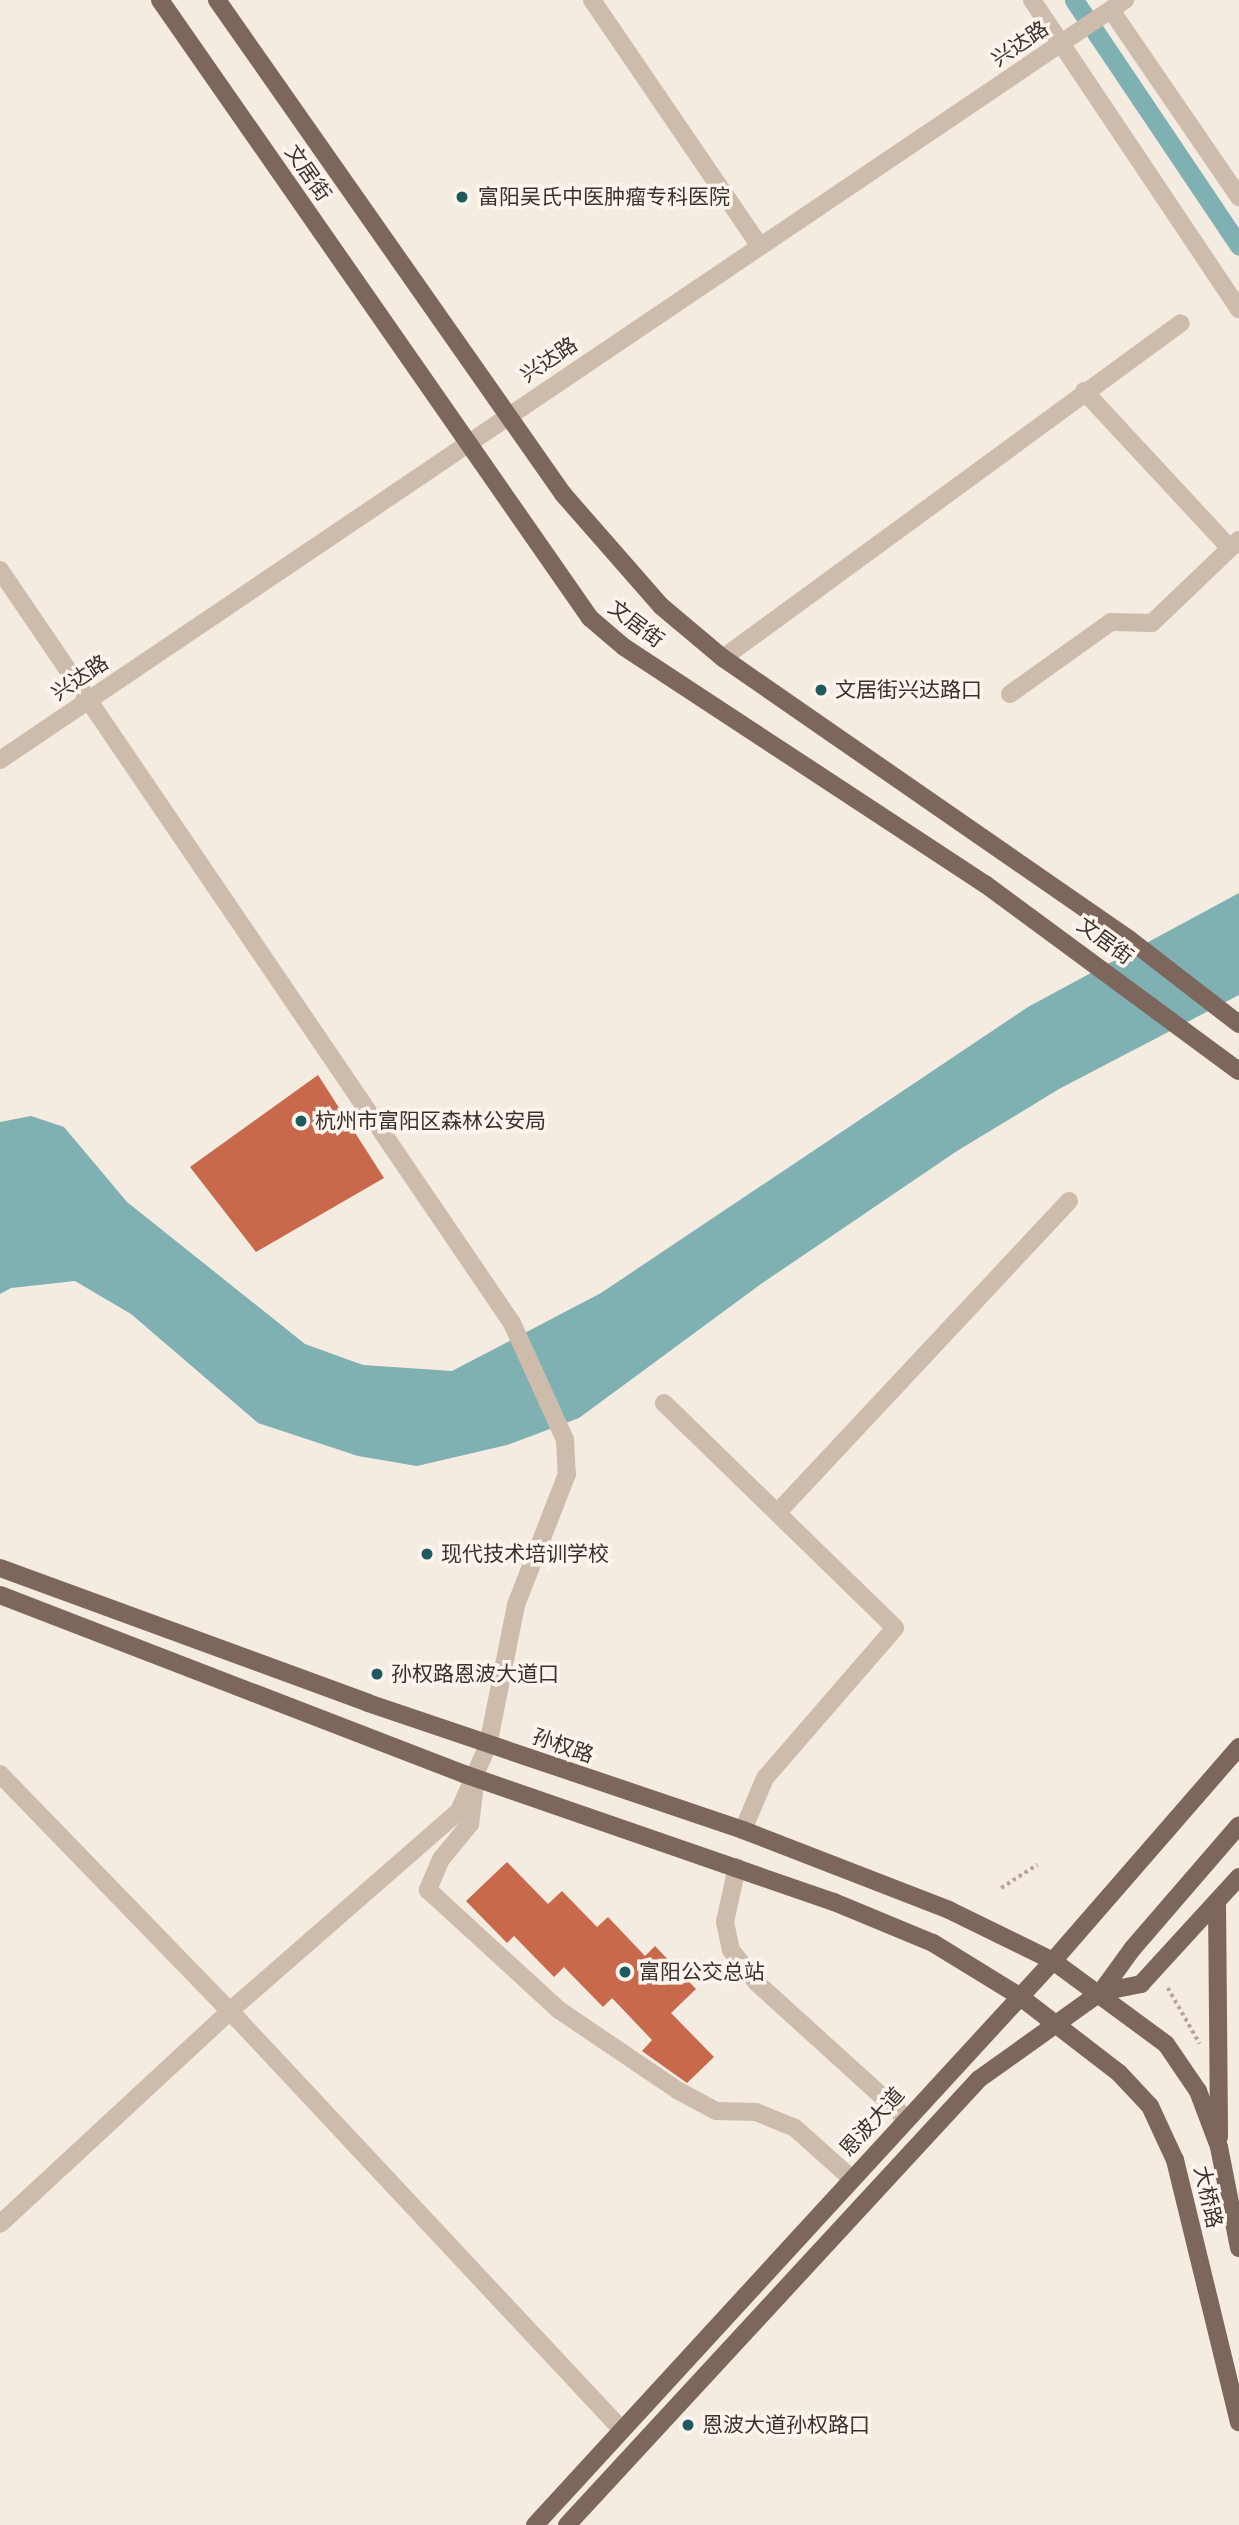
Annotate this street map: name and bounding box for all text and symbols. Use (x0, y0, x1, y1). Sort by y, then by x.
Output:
street label: 兴达路 (987, 16, 1053, 72)
street label: 文居街 (280, 140, 336, 206)
place label: 富阳吴氏中医肿瘤专科医院 (478, 184, 730, 210)
marker: 富阳吴氏中医肿瘤专科医院 (452, 187, 472, 207)
street label: 兴达路 (516, 332, 582, 388)
street label: 文居街 (603, 595, 669, 653)
street label: 兴达路 (47, 650, 113, 706)
place label: 文居街兴达路口 (835, 677, 982, 703)
marker: 文居街兴达路口 (813, 682, 829, 698)
street label: 文居街 (1072, 912, 1138, 970)
place label: 杭州市富阳区森林公安局 (315, 1108, 546, 1134)
marker: 杭州市富阳区森林公安局 (293, 1113, 309, 1129)
place label: 现代技术培训学校 (441, 1541, 609, 1567)
marker: 现代技术培训学校 (419, 1546, 435, 1562)
place label: 孙权路恩波大道口 (391, 1661, 559, 1687)
marker: 孙权路恩波大道口 (369, 1666, 385, 1682)
street label: 孙权路 (529, 1724, 597, 1768)
place label: 富阳公交总站 (639, 1959, 765, 1985)
marker: 富阳公交总站 (617, 1964, 633, 1980)
street label: 恩波大道 (835, 2082, 909, 2162)
street label: 大桥路 (1189, 2163, 1227, 2231)
place label: 恩波大道孙权路口 (702, 2412, 870, 2438)
marker: 恩波大道孙权路口 (680, 2417, 696, 2433)

